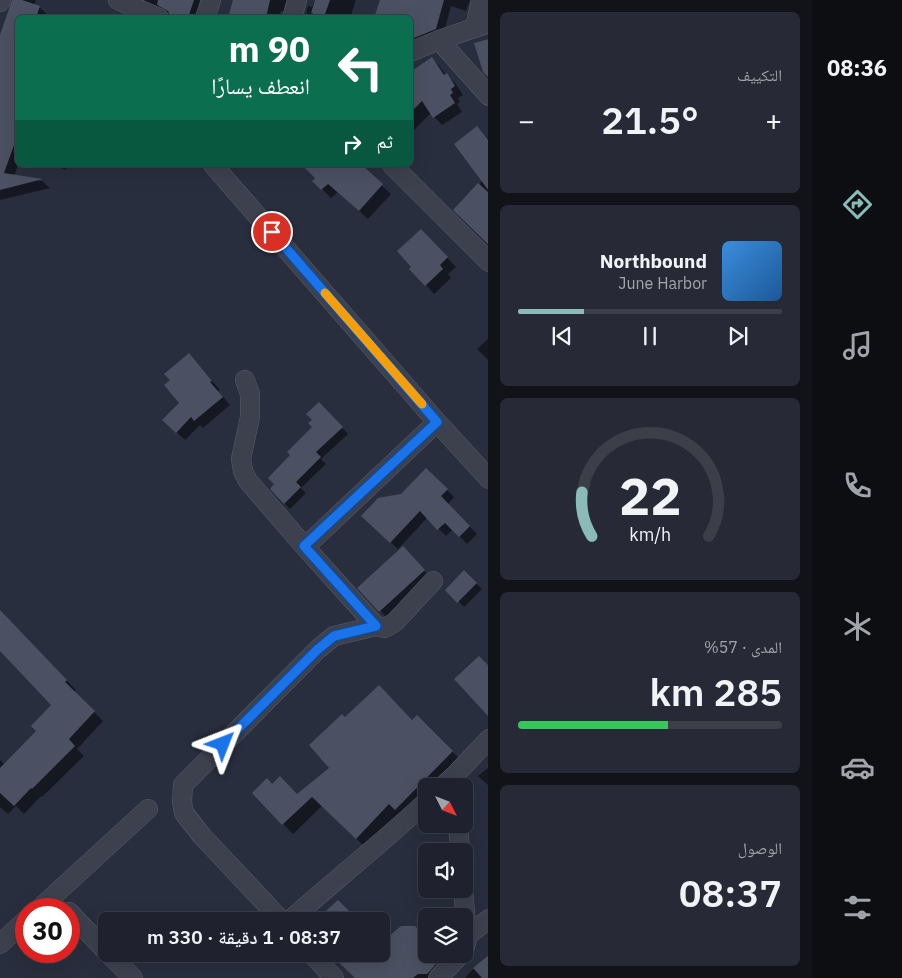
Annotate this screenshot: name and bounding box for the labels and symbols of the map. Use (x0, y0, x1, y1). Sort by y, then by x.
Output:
pin (251, 211, 293, 253)
position arrow (196, 717, 248, 769)
north arrow (418, 778, 472, 832)
speed limit sign: 30 (15, 898, 80, 963)

